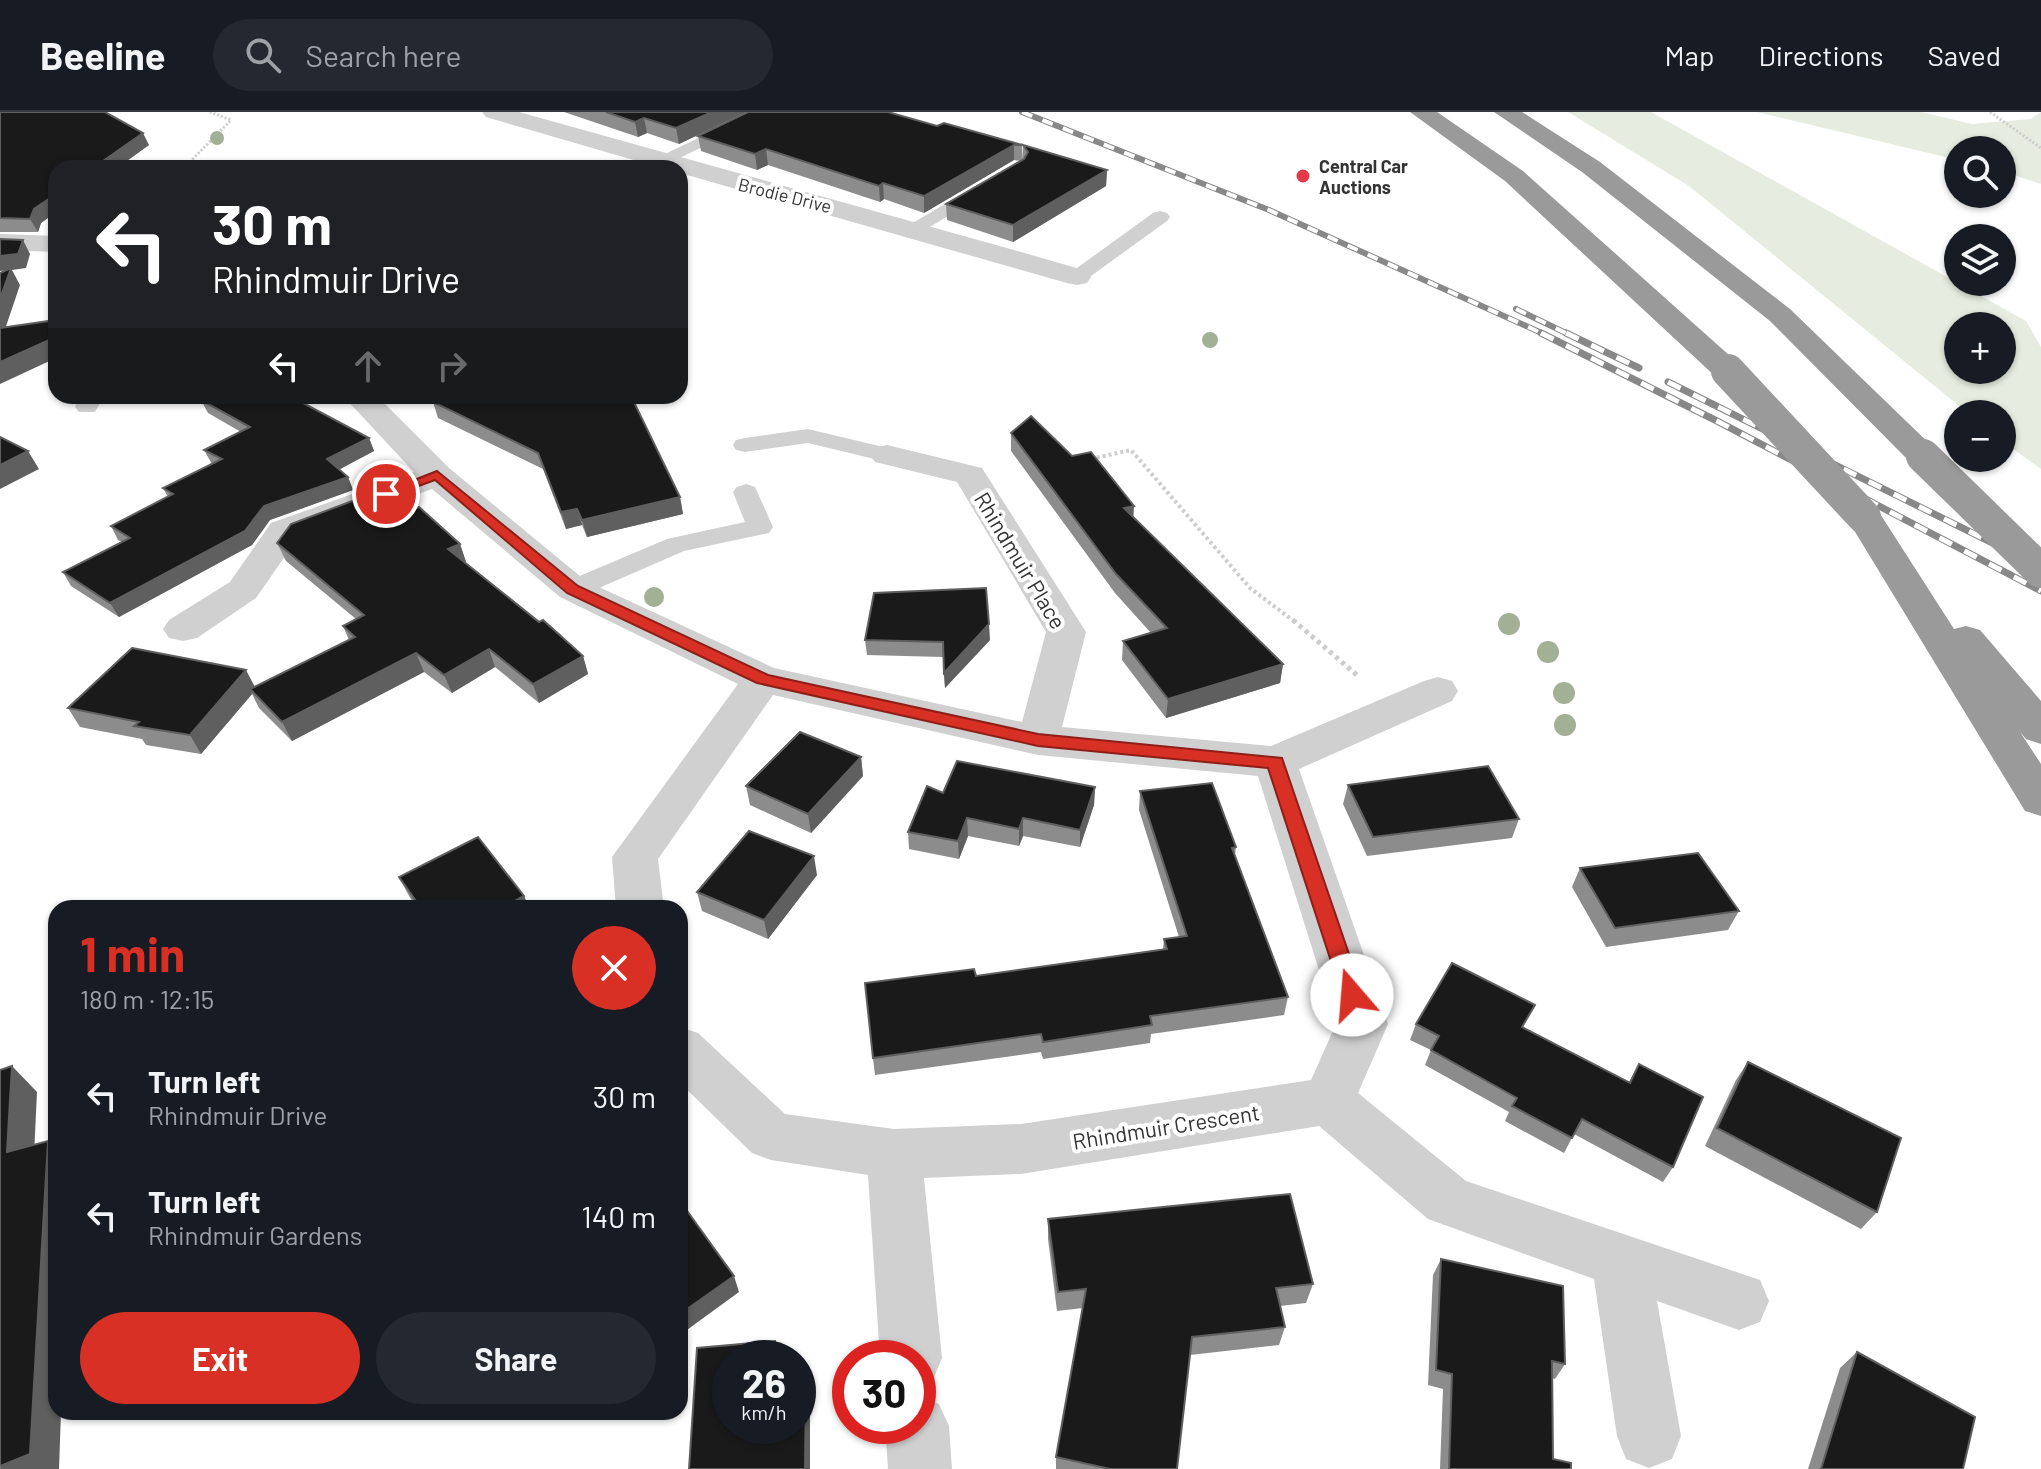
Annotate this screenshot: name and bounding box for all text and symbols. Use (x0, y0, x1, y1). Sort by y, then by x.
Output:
search box (213, 19, 773, 91)
text: Beeline (40, 32, 165, 78)
icon: search (241, 33, 285, 77)
text: Search here (305, 37, 461, 73)
text: Map (1665, 38, 1714, 72)
text: Directions (1758, 38, 1884, 72)
text: Saved (1928, 38, 2001, 72)
map controls (1944, 136, 2016, 472)
button: search (1944, 136, 2016, 208)
place label: Central Car Auctions (1319, 155, 1408, 198)
marker: Central Car Auctions (1294, 167, 1312, 185)
street label: Brodie Drive (736, 173, 834, 217)
text: 30 m (212, 189, 332, 256)
icon: left (80, 192, 184, 296)
button: layers (1944, 224, 2016, 296)
text: Rhindmuir Drive (212, 257, 460, 300)
button: + (1944, 312, 2016, 384)
icon: left (262, 344, 306, 388)
icon: ahead (346, 344, 390, 388)
icon: right (430, 344, 474, 388)
button: − (1944, 400, 2016, 472)
pin (352, 460, 420, 528)
icon: arrive (364, 472, 408, 516)
street label: Rhindmuir Place (970, 487, 1072, 633)
text: 1 min (80, 924, 185, 982)
button: close (572, 926, 656, 1010)
position arrow (1310, 953, 1394, 1037)
text: 180 m · 12:15 (80, 983, 214, 1014)
text: Turn left (148, 1063, 261, 1099)
icon: left (80, 1074, 124, 1118)
text: 30 m (593, 1078, 656, 1114)
street label: Rhindmuir Crescent (1071, 1098, 1261, 1154)
text: Rhindmuir Drive (148, 1099, 327, 1130)
text: Turn left (148, 1183, 261, 1219)
icon: left (80, 1194, 124, 1238)
text: 140 m (581, 1198, 656, 1234)
text: Rhindmuir Gardens (148, 1219, 362, 1250)
button: Exit (80, 1312, 360, 1404)
button: Share (376, 1312, 656, 1404)
speed limit sign: 30 (832, 1340, 936, 1444)
text: 26 (742, 1358, 786, 1406)
text: km/h (741, 1400, 787, 1424)

